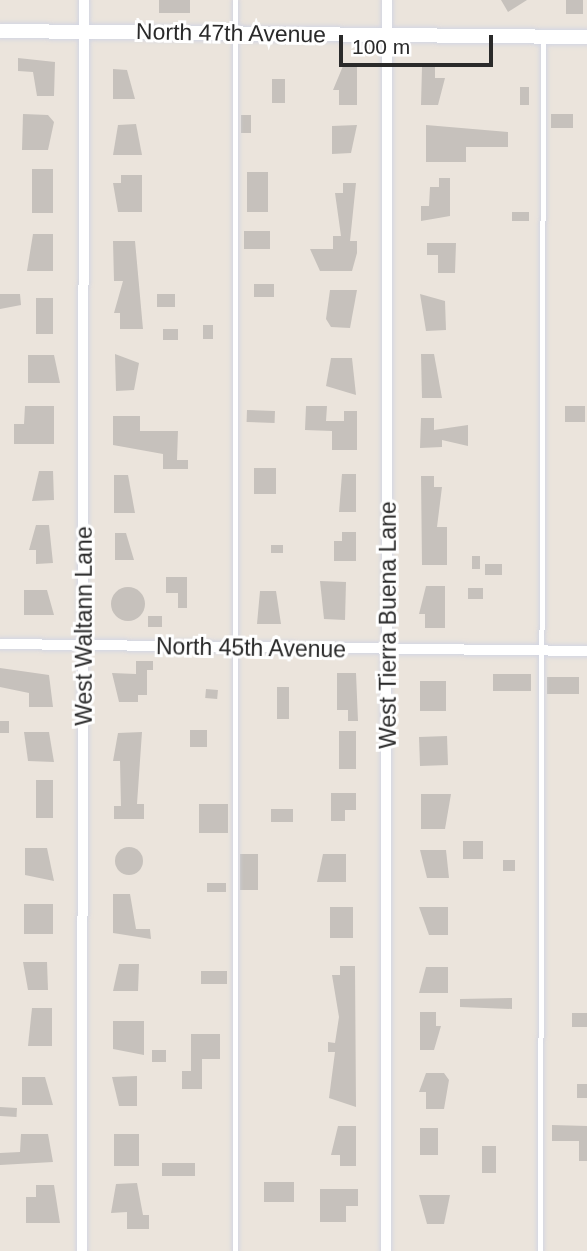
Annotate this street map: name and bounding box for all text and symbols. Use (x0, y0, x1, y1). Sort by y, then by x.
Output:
street label: North 47th Avenue (135, 18, 327, 48)
scale bar (342, 21, 496, 65)
text: 100 m (352, 35, 410, 58)
street label: West Tierra Buena Lane (374, 501, 402, 749)
street label: West Waltann Lane (70, 526, 98, 726)
street label: North 45th Avenue (155, 633, 347, 663)

